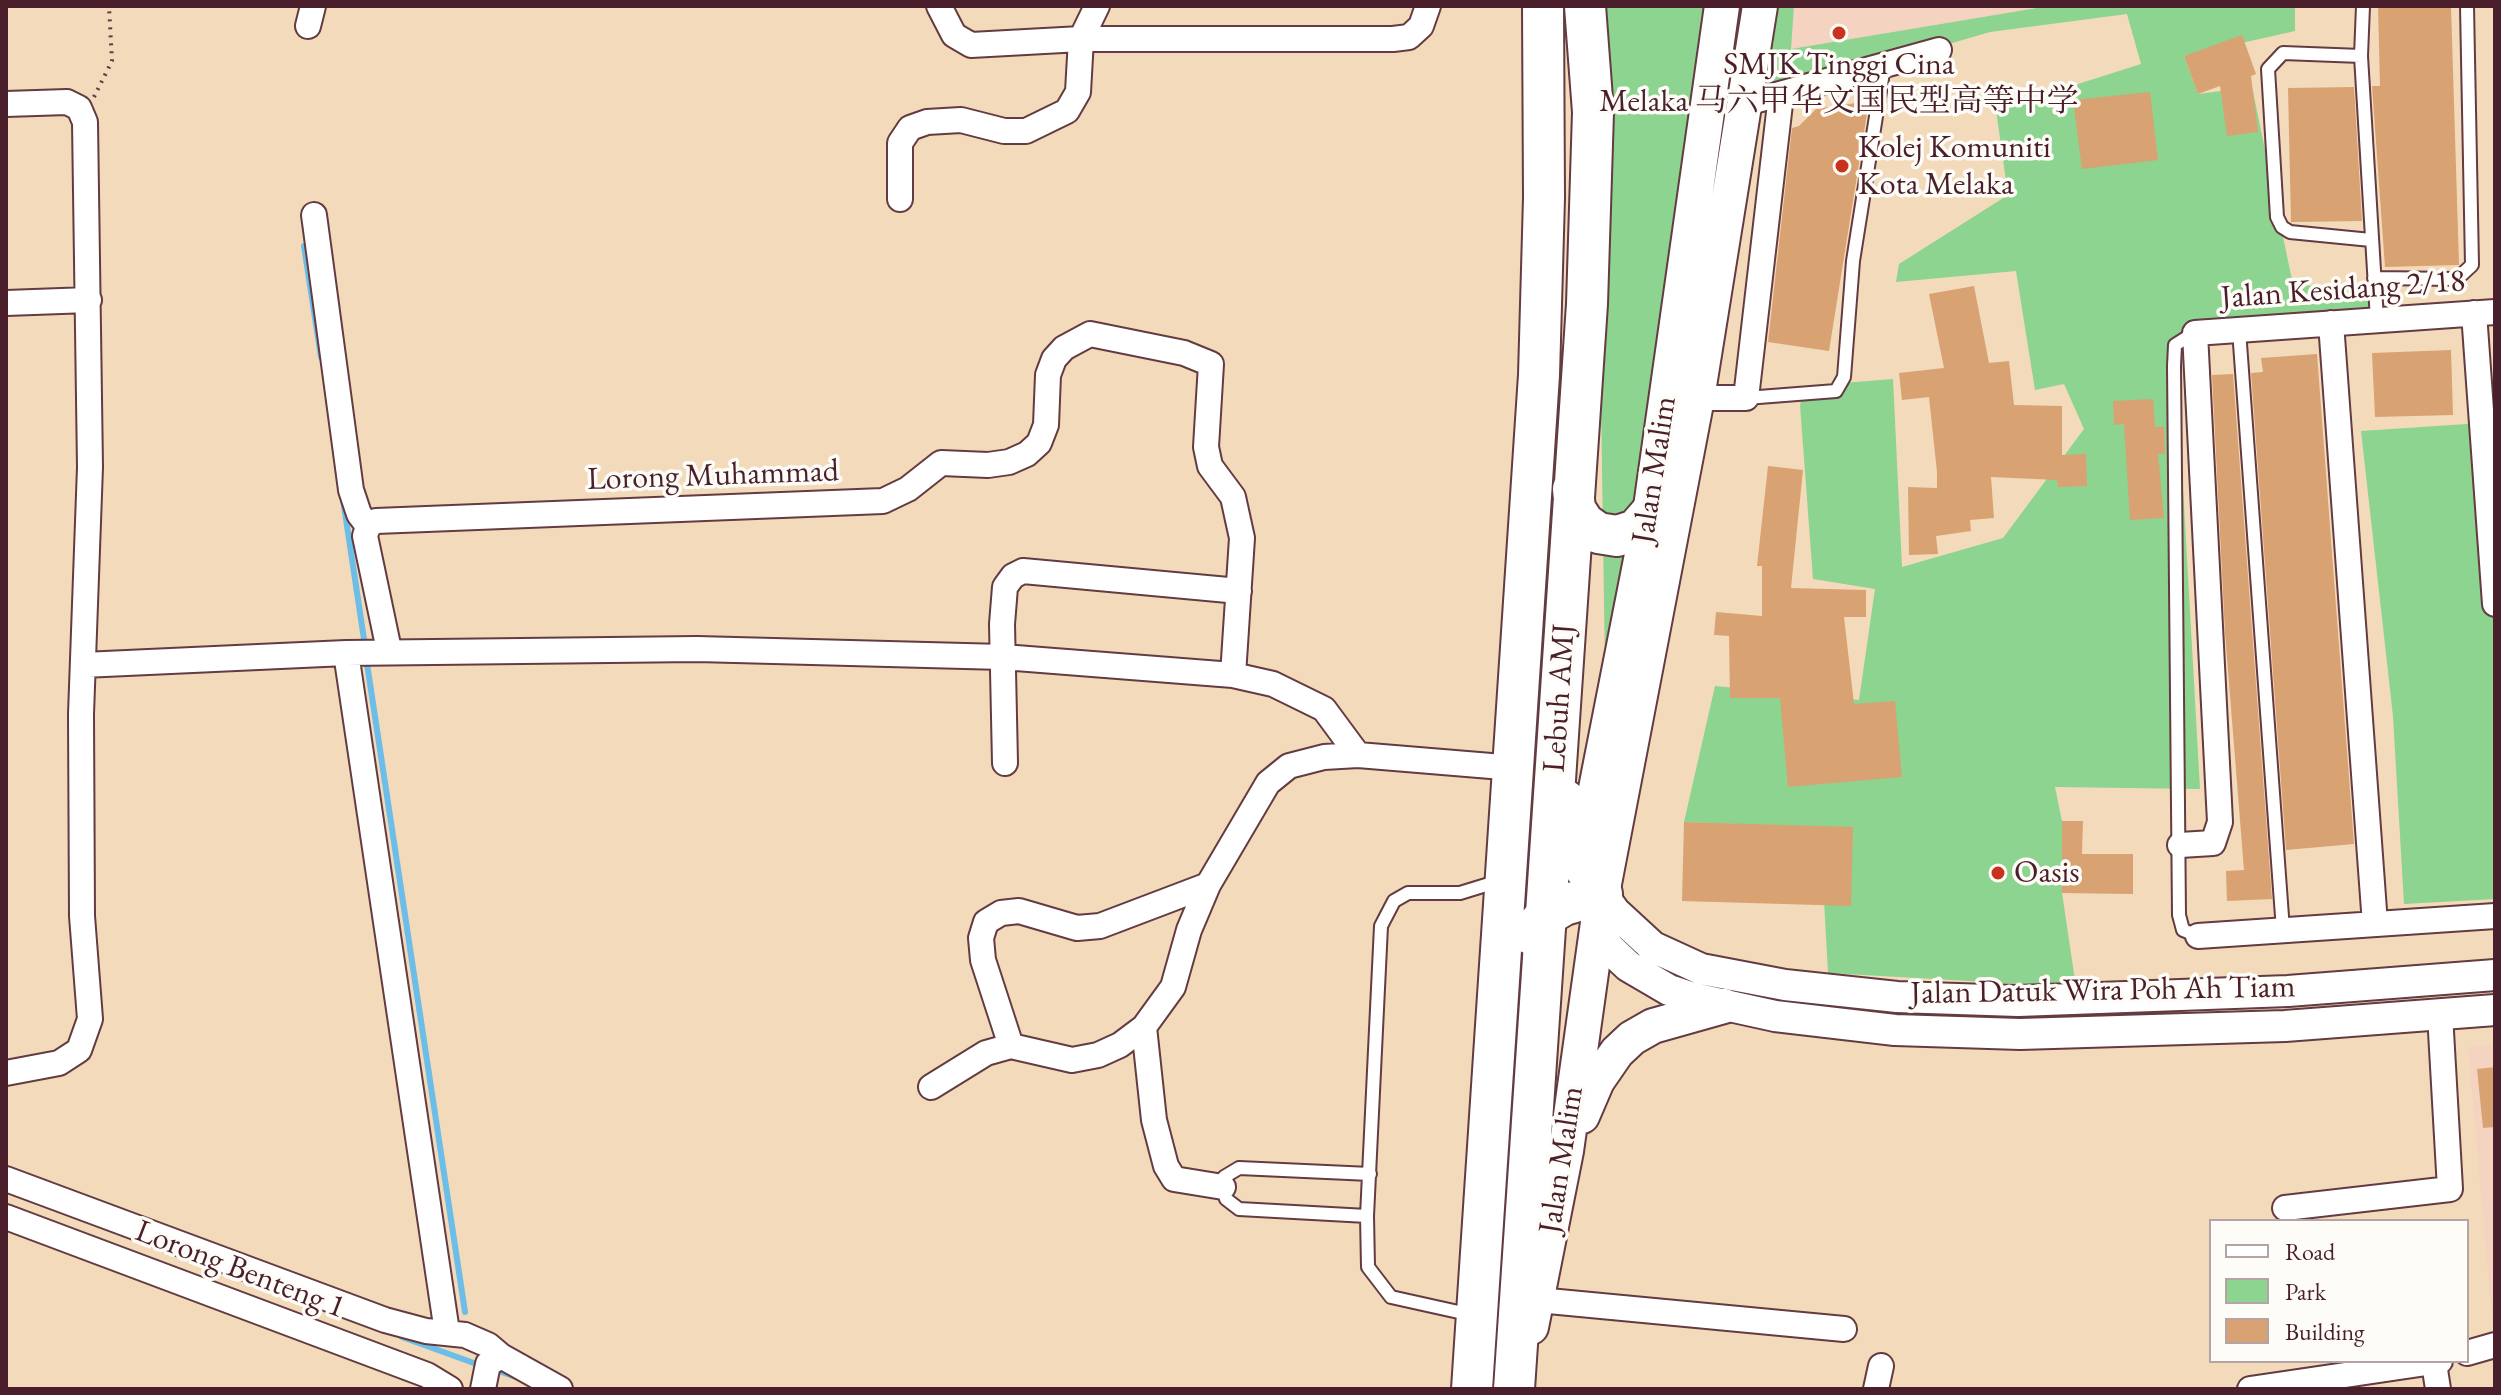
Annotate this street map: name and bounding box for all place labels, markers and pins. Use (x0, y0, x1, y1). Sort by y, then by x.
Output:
marker: SMJK Tinggi Cina Melaka 马六甲华文国民型高等中学 (1830, 24, 1848, 42)
place label: SMJK Tinggi Cina Melaka 马六甲华文国民型高等中学 (1599, 46, 2079, 121)
place label: Kolej Komuniti Kota Melaka (1858, 129, 2051, 204)
marker: Kolej Komuniti Kota Melaka (1833, 157, 1851, 175)
place label: Oasis (2014, 854, 2080, 892)
marker: Oasis (1989, 864, 2007, 882)

